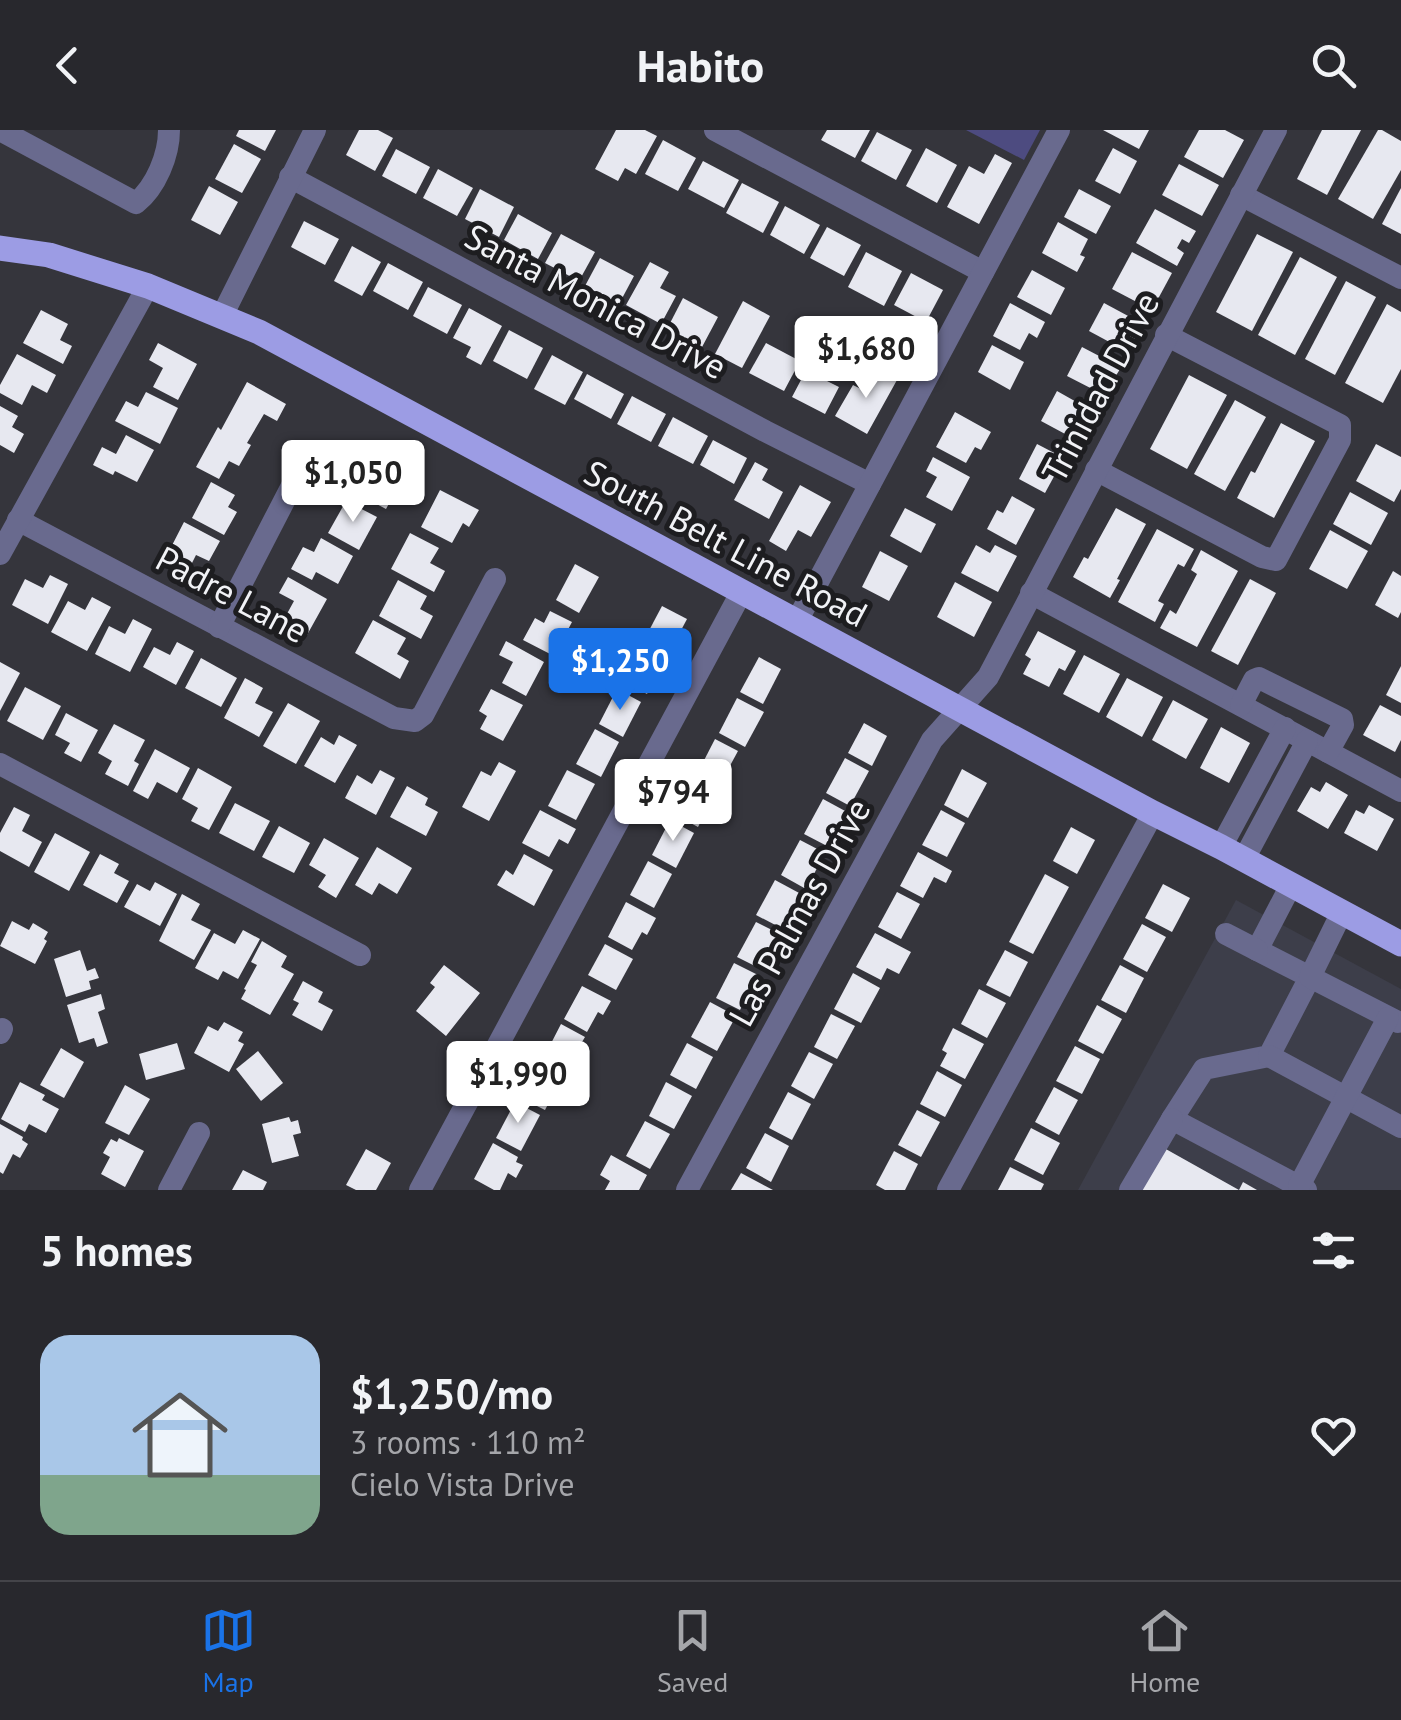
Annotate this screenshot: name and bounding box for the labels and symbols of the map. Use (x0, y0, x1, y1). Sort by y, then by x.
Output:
street label: Santa Monica Drive (457, 213, 735, 389)
street label: Trinidad Drive (1031, 284, 1169, 490)
pin: $1,680 (785, 316, 947, 401)
pin: $1,050 (272, 440, 434, 525)
street label: South Belt Line Road (577, 449, 875, 637)
street label: Padre Lane (148, 535, 316, 653)
pin: $1,250 (539, 628, 701, 713)
pin: $794 (614, 759, 732, 844)
street label: Las Palmas Drive (718, 790, 880, 1034)
pin: $1,990 (437, 1041, 599, 1126)

